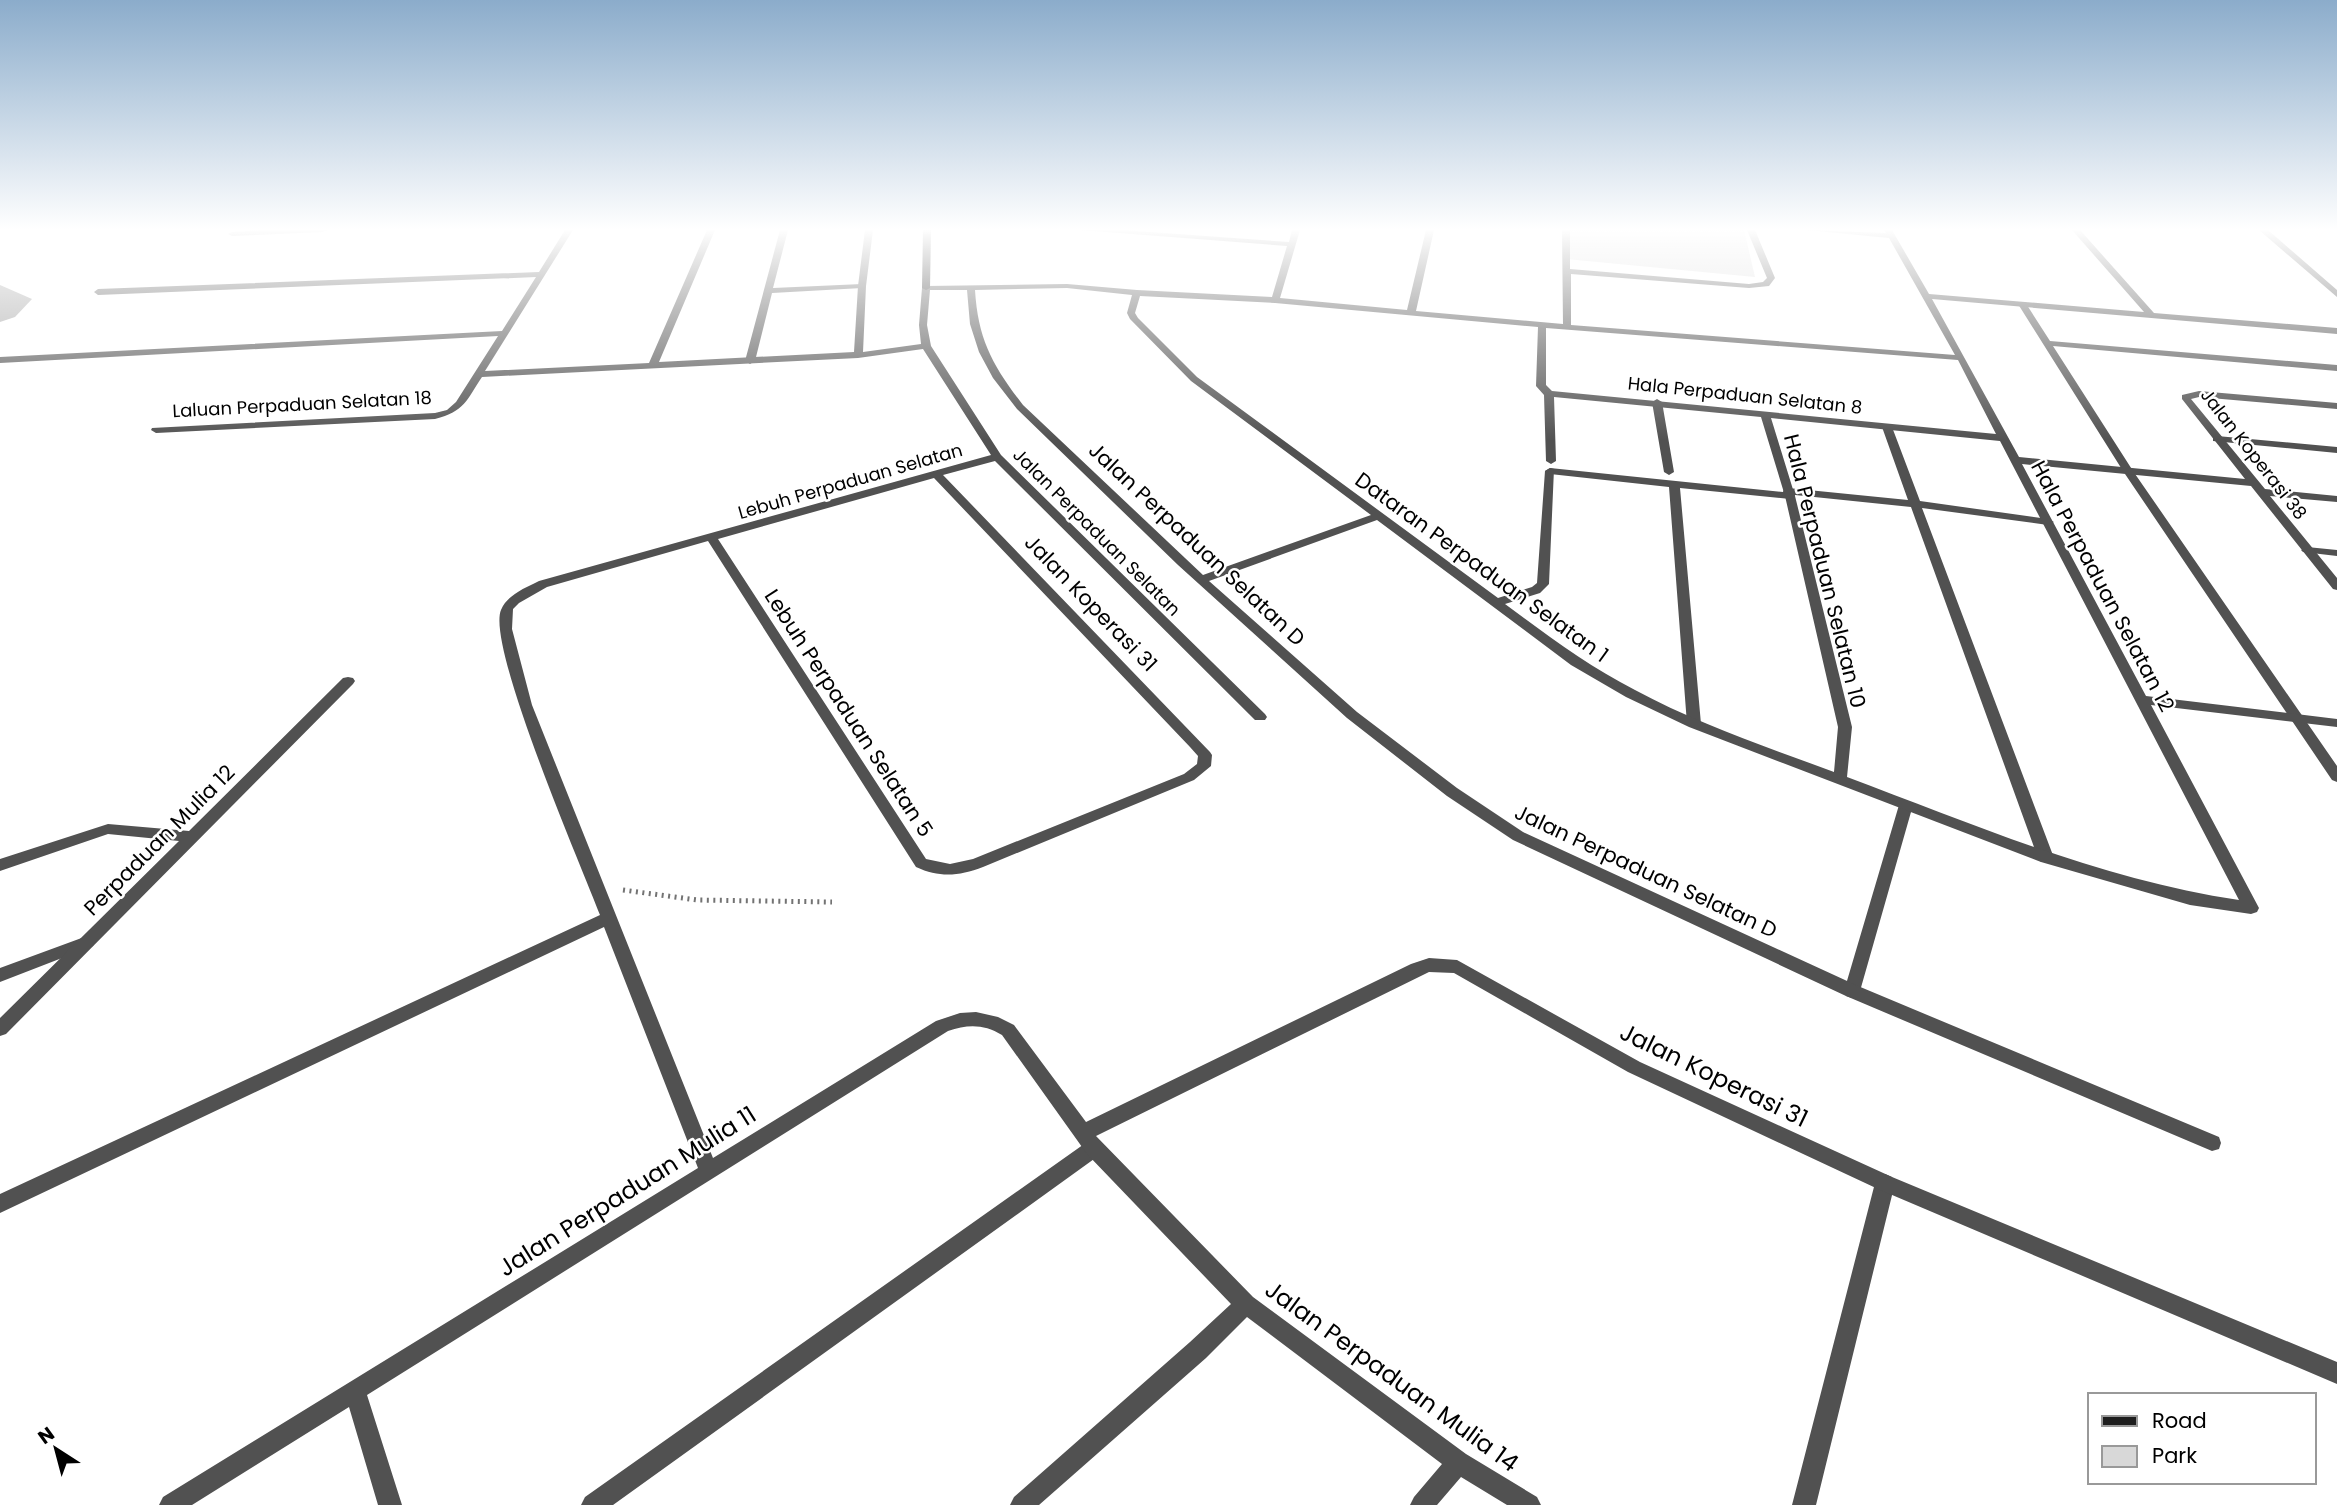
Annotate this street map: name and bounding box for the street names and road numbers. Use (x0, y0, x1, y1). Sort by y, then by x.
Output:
street label: Hala Perpaduan Selatan 8 (1627, 370, 1863, 420)
street label: Jalan Koperasi 38 (2195, 383, 2313, 525)
street label: Laluan Perpaduan Selatan 18 (172, 385, 432, 423)
street label: Hala Perpaduan Selatan 10 (1777, 431, 1873, 711)
street label: Jalan Perpaduan Selatan D (1082, 436, 1312, 652)
street label: Lebuh Perpaduan Selatan (735, 437, 965, 525)
street label: Jalan Perpaduan Selatan (1008, 443, 1186, 621)
street label: Hala Perpaduan Selatan 12 (2024, 455, 2182, 717)
street label: Dataran Perpaduan Selatan 1 (1349, 465, 1615, 669)
street label: Jalan Koperasi 31 (1018, 528, 1164, 678)
street label: Lebuh Perpaduan Selatan 5 (758, 584, 940, 842)
street label: Perpaduan Mulia 12 (77, 758, 241, 922)
street label: Jalan Perpaduan Selatan D (1510, 797, 1782, 945)
street label: Jalan Koperasi 31 (1614, 1015, 1814, 1135)
street label: Jalan Perpaduan Mulia 11 (492, 1098, 762, 1284)
street label: Jalan Perpaduan Mulia 14 (1259, 1273, 1525, 1479)

